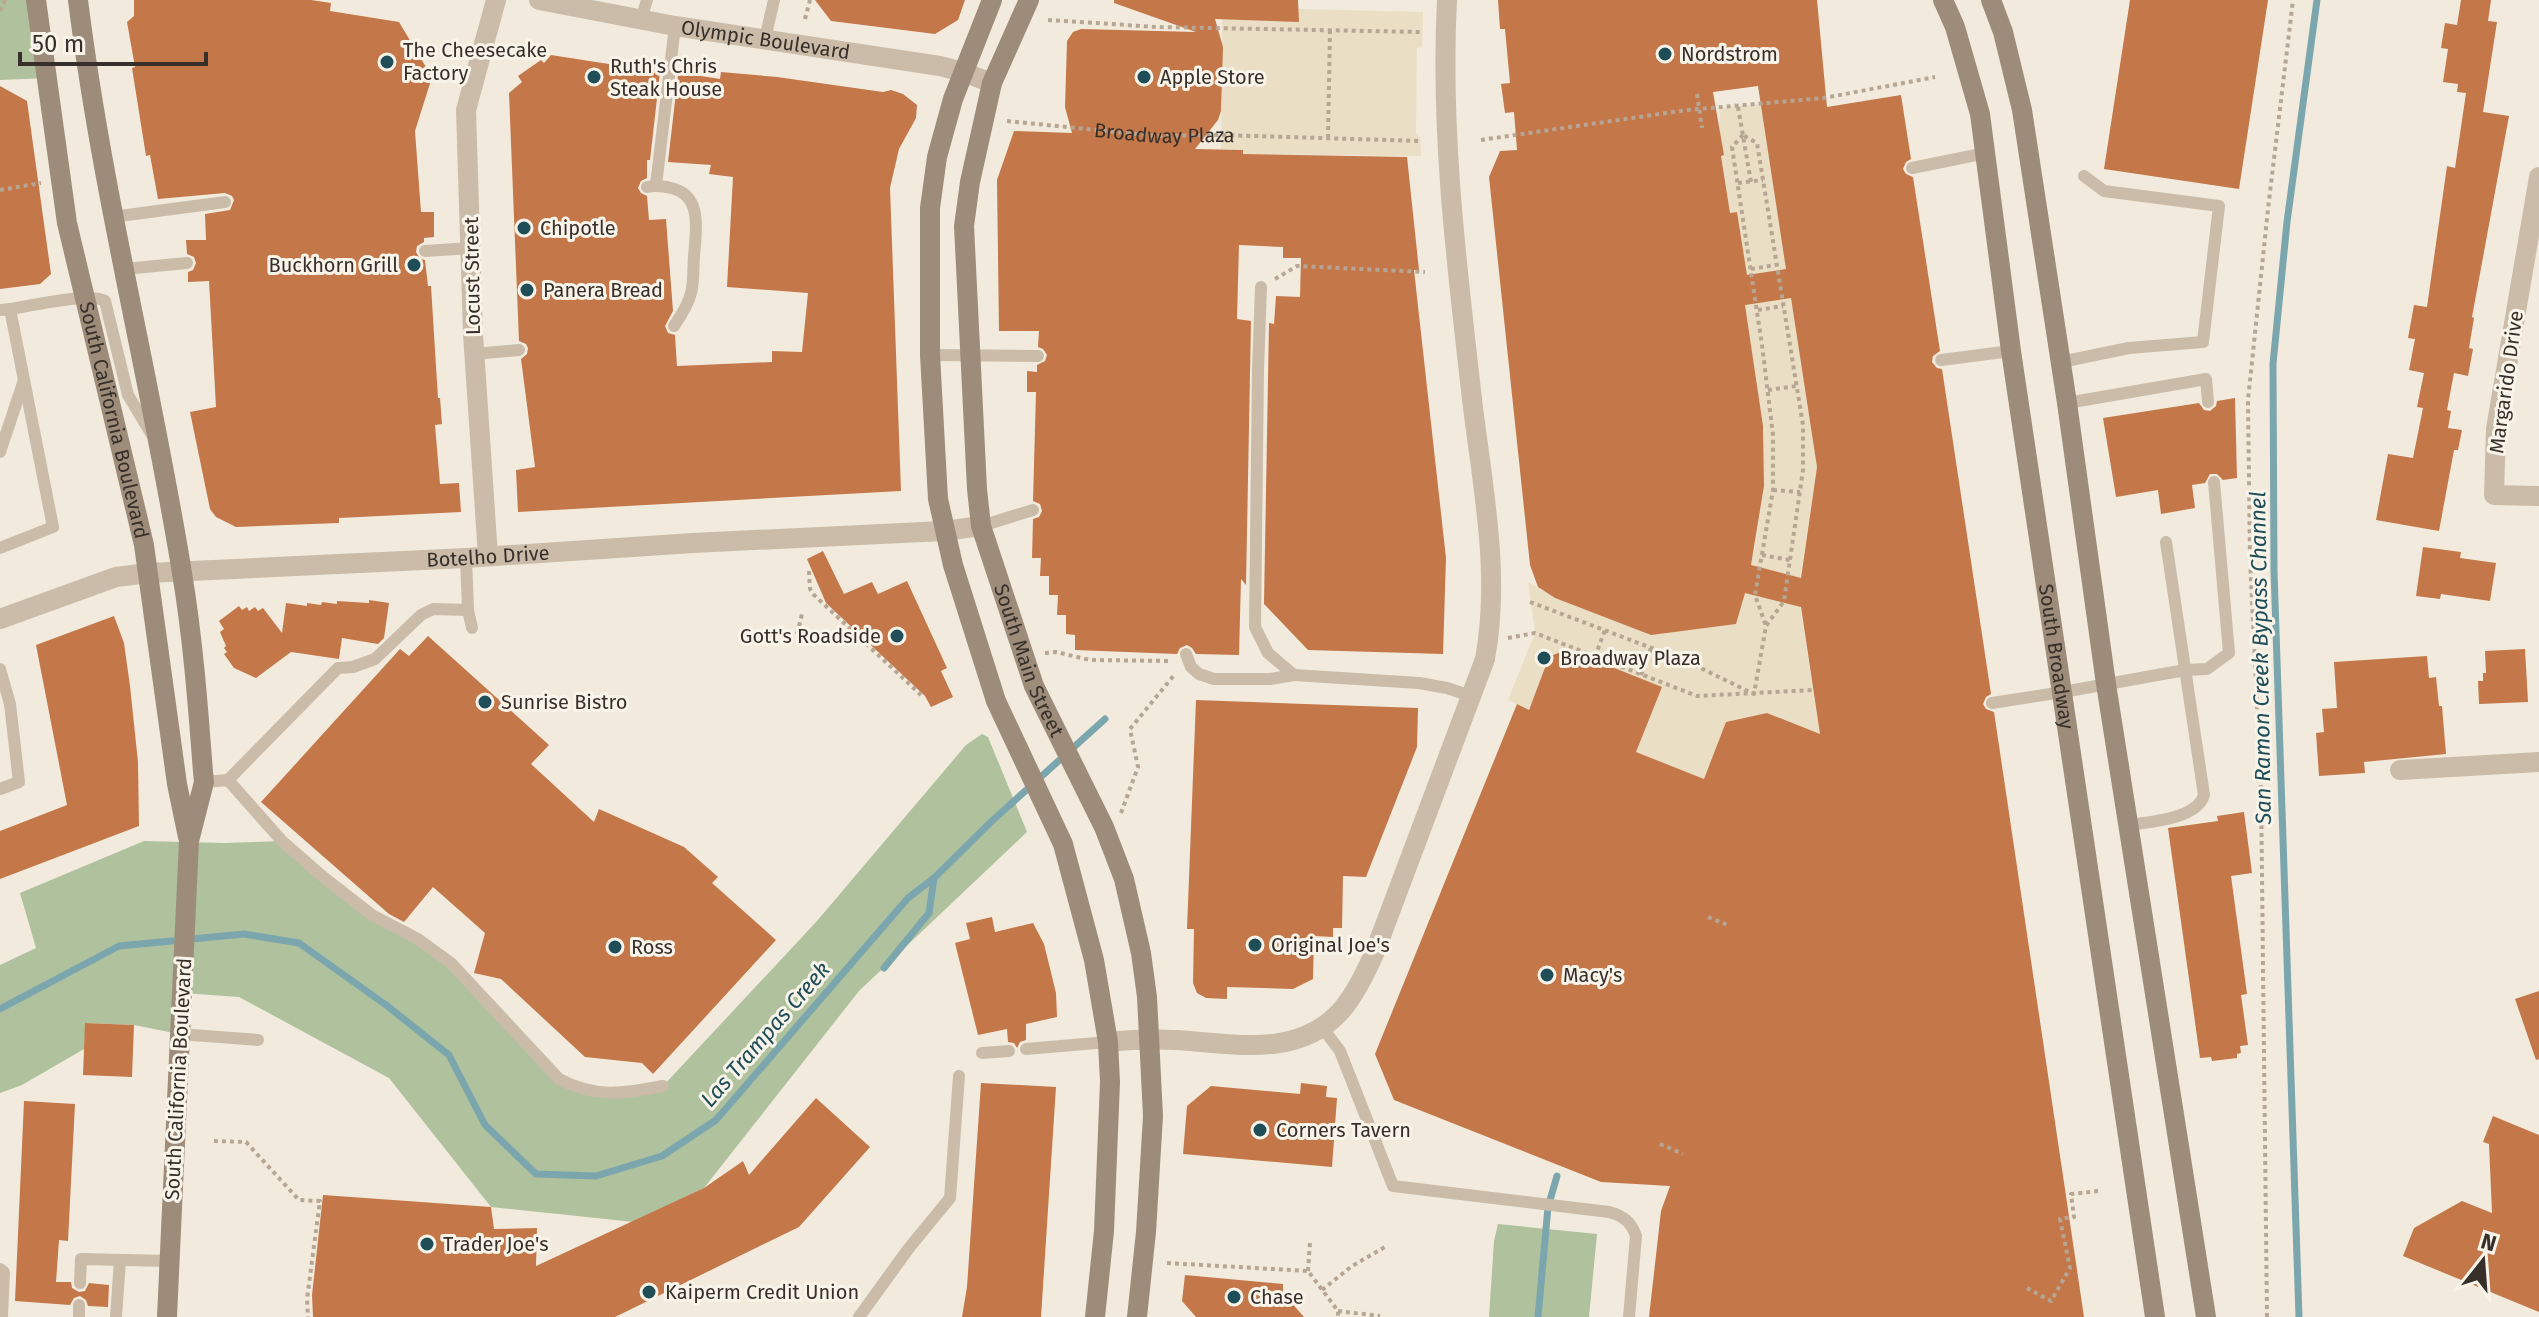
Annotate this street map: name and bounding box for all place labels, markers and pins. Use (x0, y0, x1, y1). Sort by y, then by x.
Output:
place label: The Cheesecake Factory (403, 38, 547, 85)
place label: Nordstrom (1681, 42, 1778, 66)
marker: Nordstrom (1656, 45, 1674, 63)
marker: The Cheesecake Factory (378, 53, 396, 71)
place label: Ruth's Chris Steak House (610, 54, 722, 101)
place label: Apple Store (1160, 65, 1265, 89)
marker: Ruth's Chris Steak House (585, 68, 603, 86)
marker: Apple Store (1135, 68, 1153, 86)
place label: Chipotle (540, 216, 616, 240)
marker: Chipotle (515, 219, 533, 237)
place label: Buckhorn Grill (269, 253, 398, 277)
marker: Buckhorn Grill (405, 256, 423, 274)
place label: Panera Bread (543, 278, 663, 302)
marker: Panera Bread (518, 281, 536, 299)
place label: Gott's Roadside (740, 624, 881, 648)
marker: Gott's Roadside (888, 627, 906, 645)
place label: Broadway Plaza (1560, 646, 1701, 670)
marker: Broadway Plaza (1535, 649, 1553, 667)
place label: Sunrise Bistro (501, 690, 627, 714)
marker: Sunrise Bistro (476, 693, 494, 711)
place label: Original Joe's (1271, 933, 1390, 957)
place label: Ross (631, 935, 673, 959)
marker: Original Joe's (1246, 936, 1264, 954)
marker: Ross (606, 938, 624, 956)
place label: Macy's (1563, 963, 1622, 987)
marker: Macy's (1538, 966, 1556, 984)
place label: Corners Tavern (1276, 1118, 1411, 1142)
marker: Corners Tavern (1251, 1121, 1269, 1139)
place label: Trader Joe's (443, 1232, 549, 1256)
marker: Trader Joe's (418, 1235, 436, 1253)
place label: Kaiperm Credit Union (665, 1280, 859, 1304)
marker: Kaiperm Credit Union (640, 1283, 658, 1301)
place label: Chase (1250, 1285, 1304, 1309)
marker: Chase (1225, 1288, 1243, 1306)

